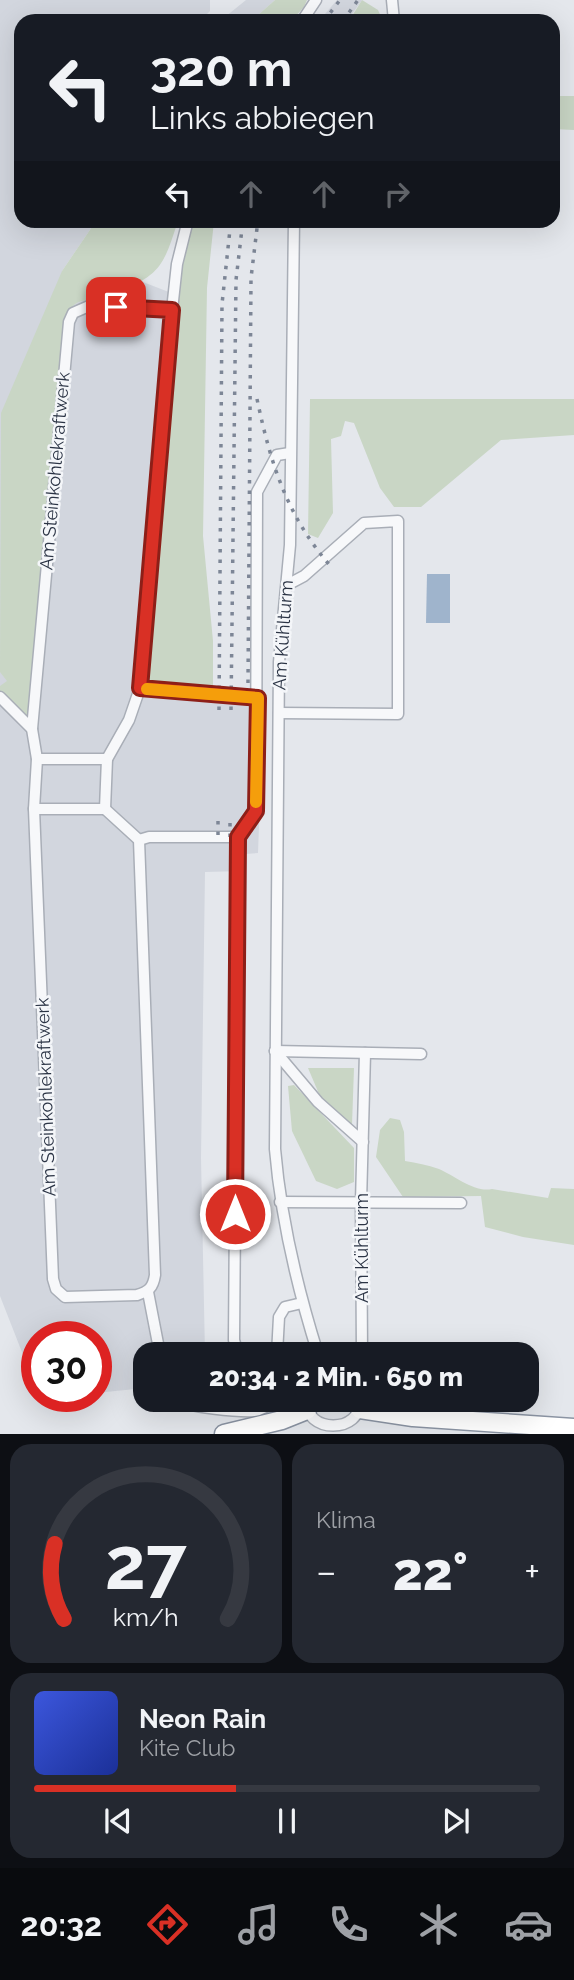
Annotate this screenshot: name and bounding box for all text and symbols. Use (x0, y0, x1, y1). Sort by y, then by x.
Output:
text: 320 m (150, 40, 292, 97)
icon: left (35, 42, 126, 133)
text: Links abbiegen (150, 99, 375, 136)
icon: left (159, 175, 197, 213)
icon: ahead (232, 175, 270, 213)
icon: ahead (305, 175, 343, 213)
icon: right (378, 175, 416, 213)
pin (86, 277, 146, 337)
icon: arrive (97, 288, 135, 326)
street label: Am Steinkohlekraftwerk (35, 371, 74, 571)
street label: Am Kühlturm (268, 579, 297, 691)
street label: Am Steinkohlekraftwerk (32, 997, 59, 1197)
position arrow (198, 1177, 272, 1251)
street label: Am Kühlturm (351, 1193, 372, 1303)
speed limit sign: 30 (21, 1321, 112, 1412)
text: 20:34 · 2 Min. · 650 m (209, 1362, 463, 1392)
text: Klima (316, 1506, 376, 1533)
text: 27 (105, 1522, 187, 1607)
text: 22° (393, 1541, 468, 1602)
text: − (316, 1549, 336, 1594)
text: + (524, 1549, 540, 1594)
text: km/h (113, 1602, 179, 1632)
text: Neon Rain (139, 1704, 266, 1734)
text: Kite Club (139, 1734, 236, 1761)
icon: previous (99, 1802, 137, 1840)
icon: pause (268, 1802, 306, 1840)
icon: next (437, 1802, 475, 1840)
icon: directions (143, 1900, 192, 1949)
icon: music (234, 1900, 283, 1949)
icon: phone (324, 1900, 373, 1949)
icon: climate (414, 1900, 463, 1949)
icon: car (504, 1900, 553, 1949)
text: 20:32 (21, 1906, 102, 1943)

